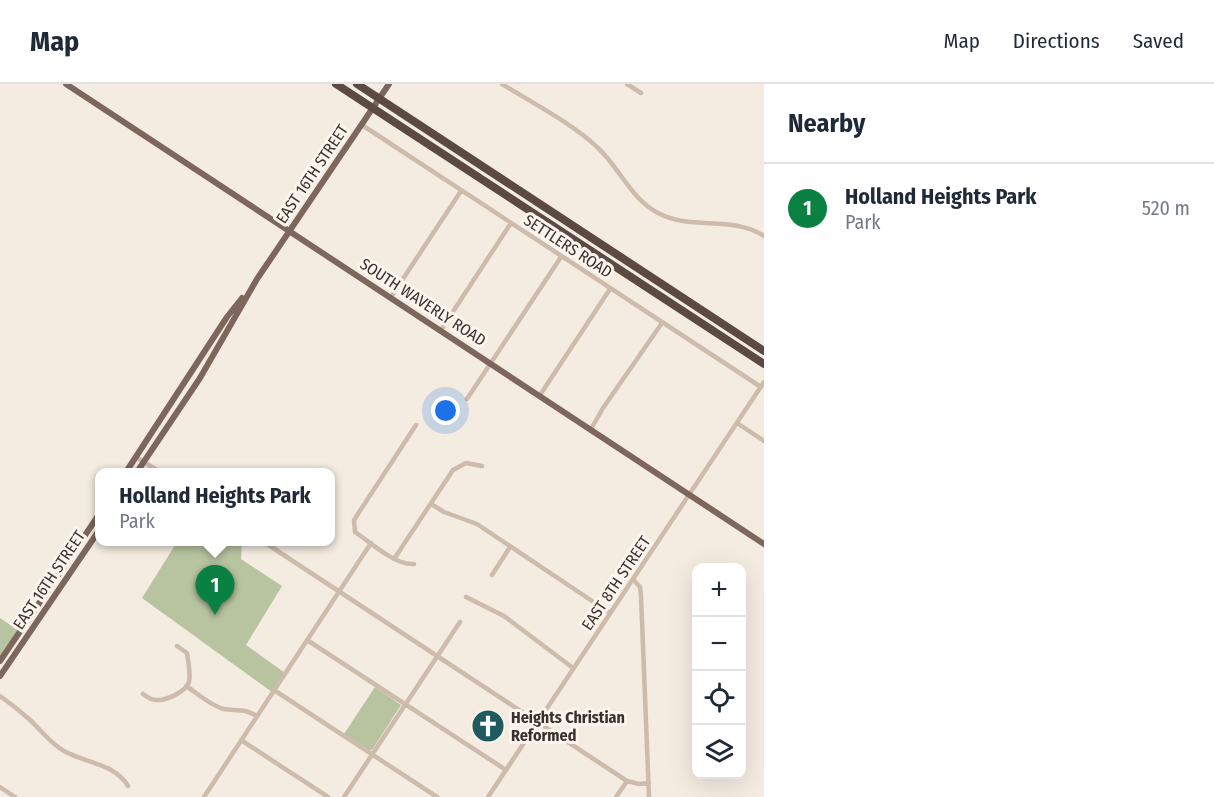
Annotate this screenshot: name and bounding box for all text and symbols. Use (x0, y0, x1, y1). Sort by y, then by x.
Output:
text: Map (30, 25, 79, 58)
text: Map (943, 28, 980, 54)
text: Directions (1013, 28, 1100, 54)
text: Saved (1133, 28, 1184, 54)
text: Nearby (788, 108, 865, 139)
street label: EAST 16TH STREET (272, 121, 352, 227)
text: Holland Heights Park (845, 183, 1037, 210)
text: 1 (803, 196, 812, 220)
text: 520 m (1142, 196, 1190, 220)
street label: SETTLERS ROAD (520, 210, 616, 282)
text: Park (845, 210, 881, 234)
street label: SOUTH WAVERLY ROAD (356, 254, 490, 350)
your location (431, 396, 460, 425)
popup (95, 468, 335, 546)
text: Holland Heights Park (119, 482, 311, 509)
text: Park (119, 509, 155, 533)
street label: EAST 16TH STREET (9, 527, 89, 633)
street label: EAST 8TH STREET (578, 532, 655, 634)
map controls (692, 563, 746, 779)
button: + (692, 563, 746, 617)
pin: 1 (196, 566, 234, 615)
button: − (692, 617, 746, 671)
button: locate (692, 671, 746, 725)
church icon: Heights Christian Reformed (470, 708, 506, 744)
place label: Heights Christian Reformed (511, 708, 625, 745)
button: layers (692, 725, 746, 779)

